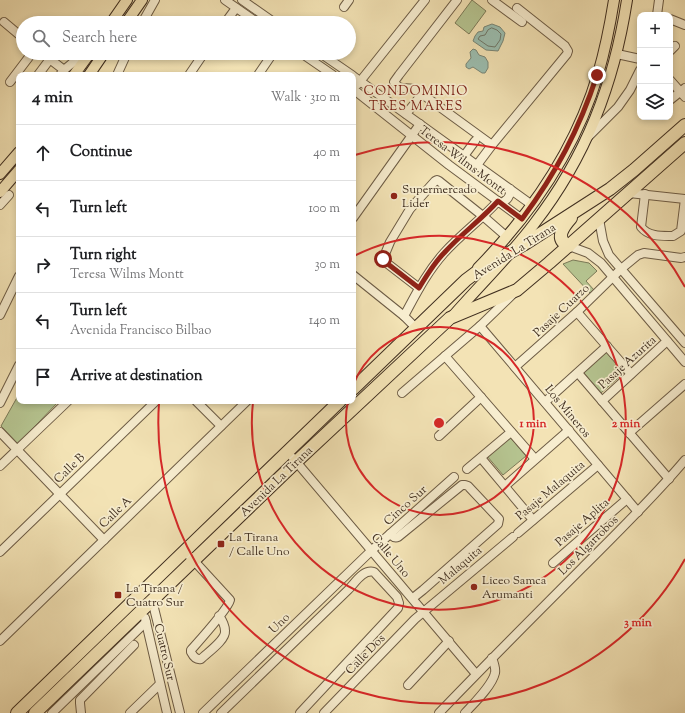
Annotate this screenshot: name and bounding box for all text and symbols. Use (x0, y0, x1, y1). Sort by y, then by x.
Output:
map controls (637, 12, 673, 120)
button: + (637, 12, 673, 48)
search box (16, 16, 356, 60)
icon: search (30, 27, 52, 49)
text: Search here (62, 28, 137, 49)
button: − (637, 48, 673, 84)
route end (588, 66, 606, 84)
district label: CONDOMINIO TRES MARES (364, 83, 468, 116)
button: layers (637, 84, 673, 120)
text: 4 min (32, 86, 73, 110)
text: Walk · 310 m (271, 89, 340, 107)
street label: Teresa Wilms Montt (415, 122, 510, 200)
icon: ahead (32, 142, 54, 164)
text: Continue (70, 142, 132, 163)
text: 40 m (313, 144, 340, 162)
place label: Supermercado Lider (402, 181, 477, 213)
marker: Supermercado Lider (389, 191, 399, 201)
icon: left (32, 198, 54, 220)
text: Turn left (70, 198, 127, 219)
text: 100 m (308, 200, 340, 218)
street label: Avenida La Tirana (469, 219, 560, 285)
text: Turn right (70, 245, 136, 266)
route start (374, 250, 392, 268)
icon: right (32, 254, 54, 276)
text: 30 m (314, 256, 340, 274)
text: Teresa Wilms Montt (70, 266, 184, 284)
street label: Pasaje Cuarzo (530, 280, 594, 342)
text: Turn left (70, 301, 127, 322)
icon: left (32, 310, 54, 332)
text: 140 m (309, 312, 340, 330)
text: Avenida Francisco Bilbao (70, 322, 211, 340)
street label: Pasaje Azurita (595, 332, 661, 394)
icon: arrive (32, 366, 54, 388)
text: Arrive at destination (70, 366, 203, 387)
street label: Los Mineros (540, 381, 595, 442)
text: 1 min (518, 415, 547, 433)
text: 2 min (612, 415, 641, 433)
centre of rings (432, 416, 446, 430)
street label: Avenida La Tirana (236, 442, 317, 521)
street label: Calle B (50, 449, 90, 488)
street label: Pasaje Malaquita (512, 456, 590, 525)
street label: Cinco Sur (380, 481, 432, 530)
street label: Calle A (95, 492, 136, 533)
street label: Pasaje Aplita (552, 494, 614, 551)
street label: Los Algarrobos (555, 511, 623, 580)
place label: La Tirana / Calle Uno (229, 529, 290, 561)
street label: Calle Uno (366, 530, 414, 582)
marker: La Tirana / Calle Uno (216, 539, 226, 549)
street label: Malaquita (435, 542, 487, 589)
place label: Liceo Samca Arumanti (482, 572, 547, 604)
place label: La Tirana / Cuatro Sur (126, 580, 185, 612)
marker: Liceo Samca Arumanti (469, 582, 479, 592)
marker: La Tirana / Cuatro Sur (113, 590, 123, 600)
street label: Uno (265, 609, 295, 638)
text: 3 min (624, 614, 653, 632)
street label: Cuatro Sur (149, 622, 179, 683)
street label: Calle Dos (342, 630, 390, 679)

